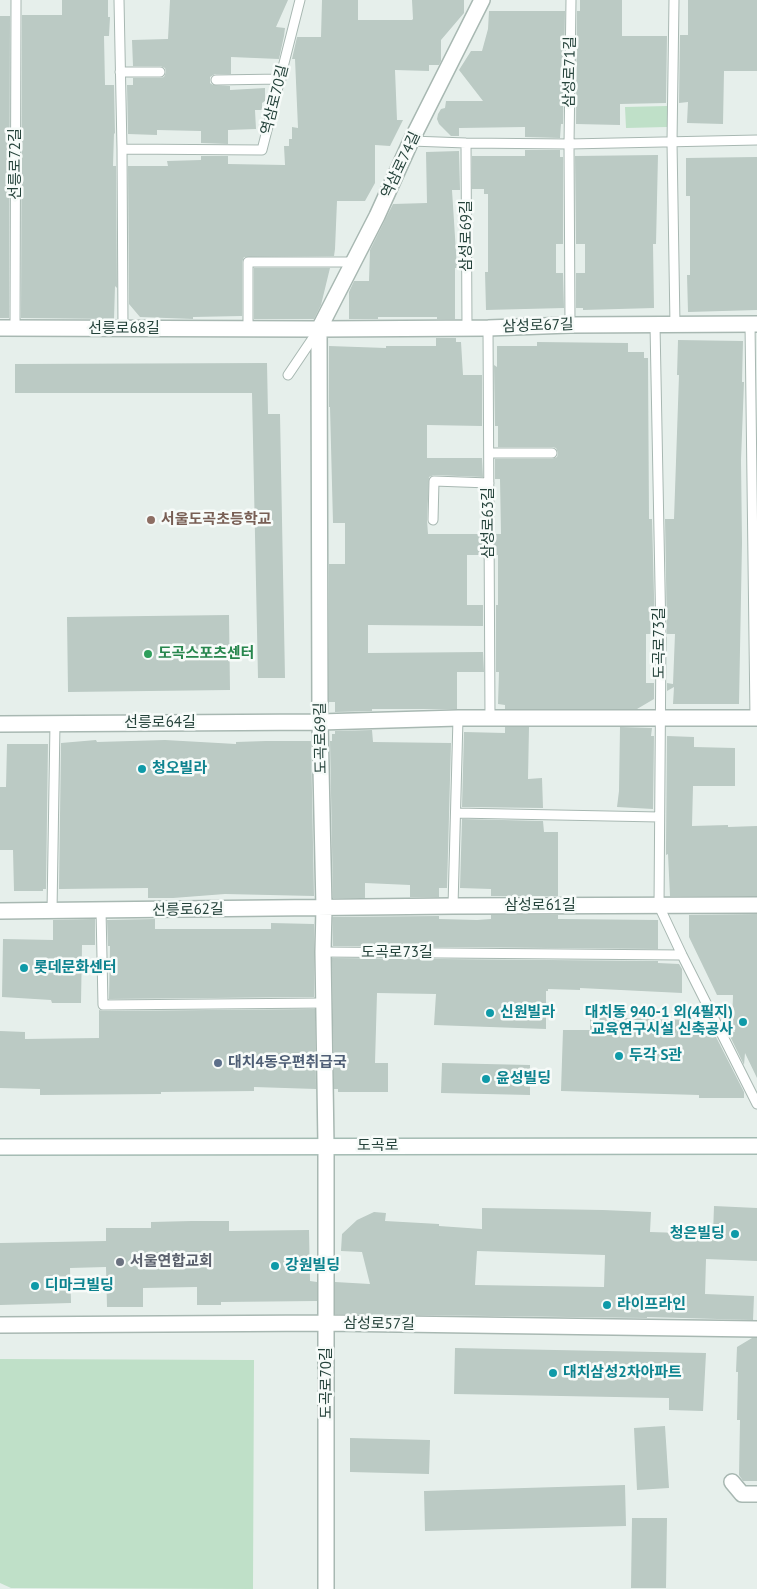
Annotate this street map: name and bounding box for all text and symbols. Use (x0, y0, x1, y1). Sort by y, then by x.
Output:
street label: 삼성로71길 (560, 36, 580, 108)
street label: 역삼로70길 (258, 63, 292, 137)
street label: 선릉로72길 (7, 128, 25, 200)
street label: 역삼로74길 (378, 129, 424, 201)
street label: 삼성로69길 (458, 200, 476, 272)
street label: 삼성로67길 (502, 316, 574, 336)
street label: 선릉로68길 (88, 320, 160, 338)
street label: 삼성로63길 (480, 487, 498, 559)
place label: 서울도곡초등학교 (161, 511, 271, 529)
marker: 서울도곡초등학교 (145, 514, 157, 526)
street label: 도곡로73길 (651, 607, 669, 679)
place label: 도곡스포츠센터 (158, 645, 255, 663)
marker: 도곡스포츠센터 (142, 648, 154, 660)
street label: 도곡로69길 (311, 702, 331, 774)
street label: 선릉로64길 (124, 714, 196, 732)
place label: 청오빌라 (152, 760, 207, 778)
marker: 청오빌라 (136, 763, 148, 775)
street label: 삼성로61길 (504, 897, 576, 915)
street label: 선릉로62길 (152, 900, 224, 920)
street label: 도곡로73길 (361, 944, 433, 962)
place label: 롯데문화센터 (34, 959, 117, 977)
marker: 롯데문화센터 (18, 962, 30, 974)
place label: 신원빌라 (500, 1004, 555, 1022)
place label: 대치동 940-1 외(4필지) 교육연구시설 신축공사 (585, 1004, 733, 1039)
marker: 신원빌라 (484, 1007, 496, 1019)
marker: 대치동 940-1 외(4필지) 교육연구시설 신축공사 (737, 1016, 749, 1028)
place label: 두각 S관 (629, 1047, 682, 1065)
marker: 두각 S관 (613, 1050, 625, 1062)
place label: 대치4동우편취급국 (228, 1054, 347, 1072)
marker: 대치4동우편취급국 (212, 1057, 224, 1069)
place label: 윤성빌딩 (496, 1070, 551, 1088)
marker: 윤성빌딩 (480, 1073, 492, 1085)
street label: 도곡로 (357, 1137, 399, 1155)
place label: 청은빌딩 (670, 1225, 725, 1243)
marker: 청은빌딩 (729, 1228, 741, 1240)
place label: 서울연합교회 (130, 1253, 213, 1271)
marker: 서울연합교회 (114, 1256, 126, 1268)
place label: 강원빌딩 (285, 1257, 340, 1275)
marker: 강원빌딩 (269, 1260, 281, 1272)
place label: 디마크빌딩 (45, 1277, 114, 1295)
marker: 디마크빌딩 (29, 1280, 41, 1292)
place label: 라이프라인 (617, 1296, 686, 1314)
marker: 라이프라인 (601, 1299, 613, 1311)
street label: 삼성로57길 (343, 1314, 415, 1334)
street label: 도곡로70길 (318, 1347, 336, 1419)
place label: 대치삼성2차아파트 (563, 1364, 682, 1382)
marker: 대치삼성2차아파트 (547, 1367, 559, 1379)

